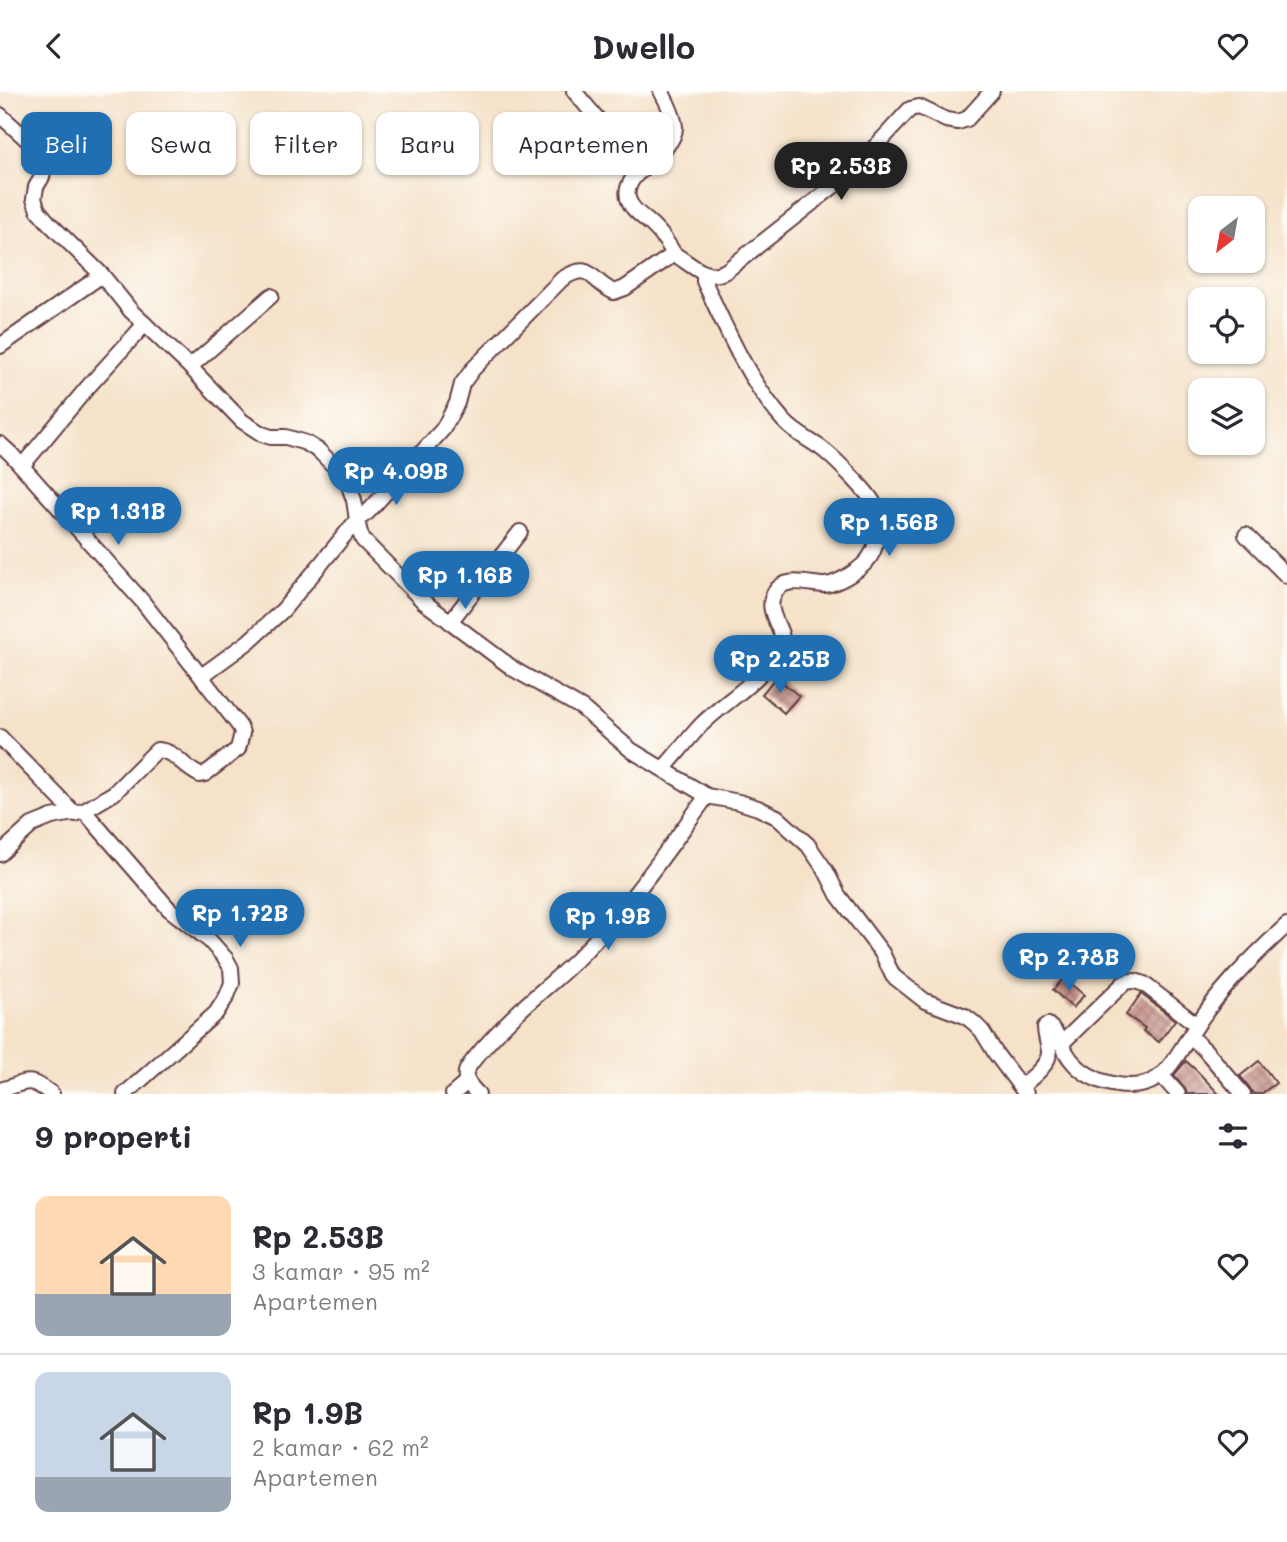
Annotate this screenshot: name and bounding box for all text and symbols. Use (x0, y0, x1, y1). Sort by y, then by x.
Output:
text: Dwello (592, 25, 695, 67)
icon: back (35, 27, 73, 65)
icon: heart (1214, 27, 1252, 65)
chip: Beli (21, 112, 112, 175)
chip: Sewa (126, 112, 236, 175)
chip: Filter (250, 112, 362, 175)
chip: Baru (376, 112, 479, 175)
chip: Apartemen (493, 112, 673, 175)
pin: Rp 2.53B (769, 143, 913, 202)
text: Rp 2.53B (790, 150, 892, 180)
north arrow (1188, 196, 1265, 273)
map controls (1188, 196, 1265, 455)
button: locate (1188, 287, 1265, 364)
button: layers (1188, 378, 1265, 455)
pin: Rp 4.09B (324, 447, 468, 507)
text: Rp 4.09B (344, 455, 448, 485)
pin: Rp 1.31B (46, 487, 190, 547)
text: Rp 1.31B (70, 495, 166, 525)
pin: Rp 1.56B (817, 498, 961, 558)
text: Rp 1.56B (840, 506, 938, 536)
pin: Rp 1.16B (393, 552, 537, 611)
text: Rp 1.16B (417, 559, 513, 589)
pin: Rp 2.25B (708, 635, 852, 695)
text: Rp 2.25B (730, 643, 830, 673)
pin: Rp 1.72B (168, 889, 312, 949)
pin: Rp 1.9B (543, 893, 673, 952)
text: Rp 1.72B (191, 897, 289, 927)
text: Rp 1.9B (565, 900, 651, 930)
pin: Rp 2.78B (997, 933, 1141, 993)
text: Rp 2.78B (1018, 941, 1120, 971)
text: 9 properti (35, 1116, 192, 1156)
icon: filters (1214, 1117, 1252, 1155)
text: Rp 2.53B (252, 1216, 384, 1256)
icon: home (91, 1224, 175, 1308)
icon: heart (1214, 1247, 1252, 1285)
text: 3 kamar · 95 m² (252, 1256, 430, 1286)
text: Apartemen (252, 1286, 378, 1316)
text: Rp 1.9B (252, 1392, 363, 1432)
icon: home (91, 1400, 175, 1484)
icon: heart (1214, 1423, 1252, 1461)
text: 2 kamar · 62 m² (252, 1432, 429, 1462)
text: Apartemen (252, 1462, 378, 1492)

